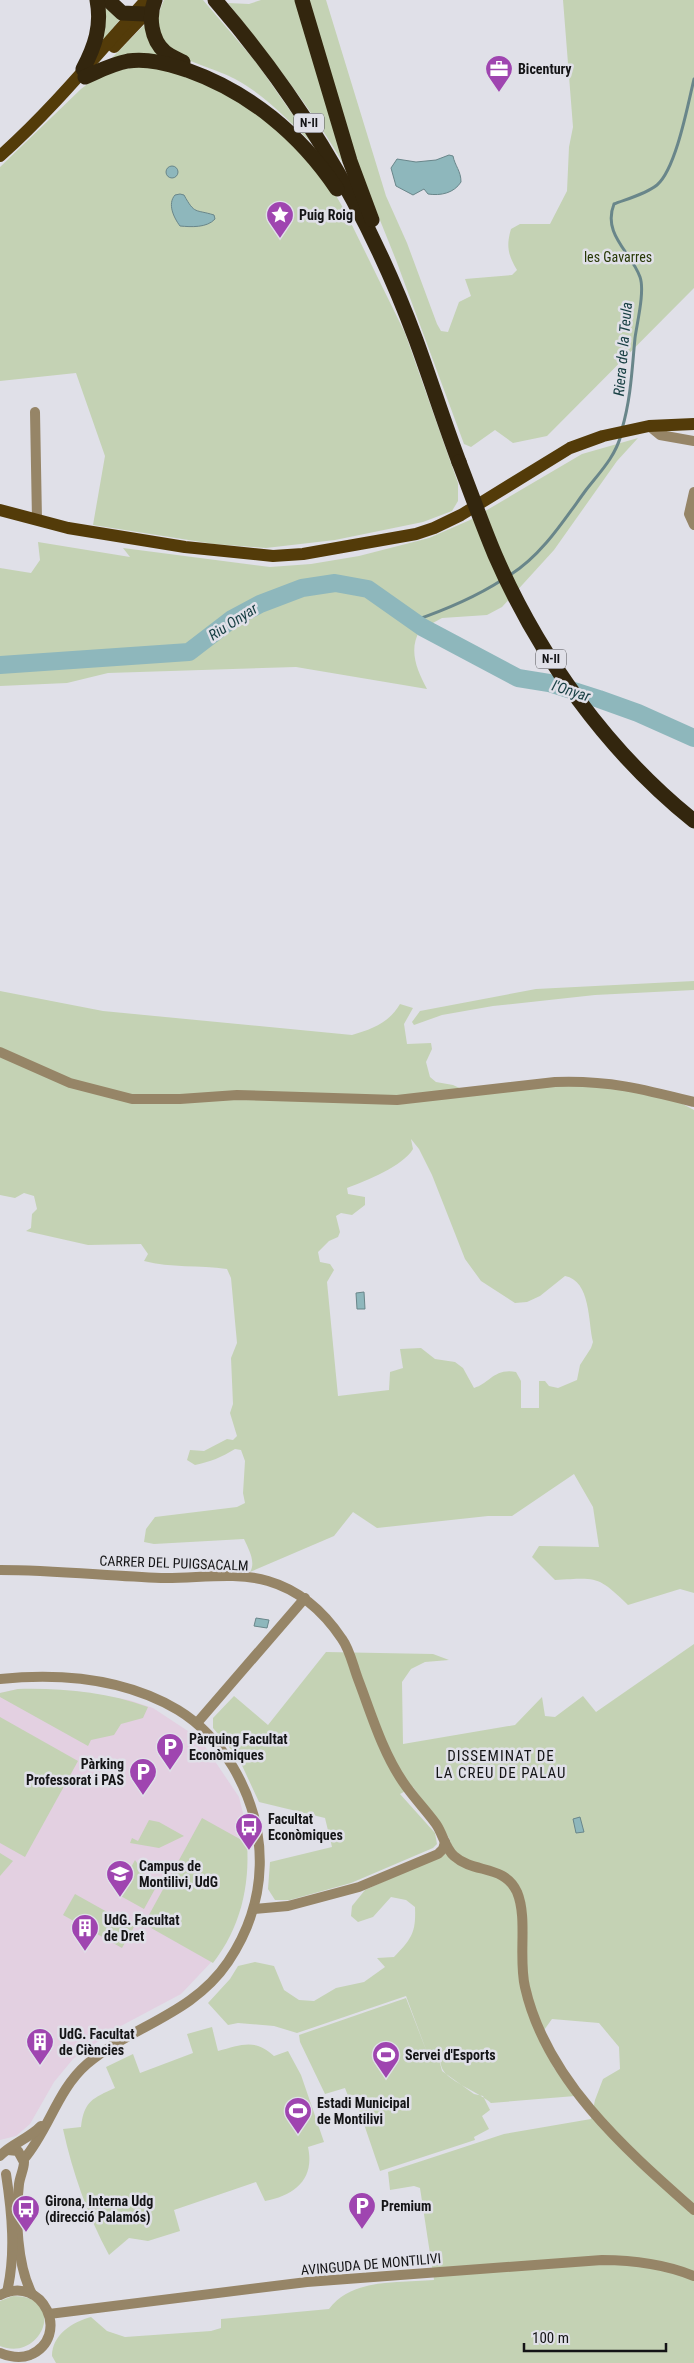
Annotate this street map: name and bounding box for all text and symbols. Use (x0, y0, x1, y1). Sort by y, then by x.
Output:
office icon: Bicentury (484, 54, 514, 93)
place label: Bicentury (518, 61, 572, 77)
road number: N-II (294, 114, 324, 132)
place icon: Puig Roig (265, 200, 295, 239)
place label: Puig Roig (299, 207, 353, 223)
park label: les Gavarres (584, 249, 652, 265)
water label: Riera de la Teula (610, 301, 636, 397)
water label: Riu Onyar (205, 599, 261, 644)
road number: N-II (536, 650, 566, 669)
water label: l'Onyar (550, 677, 593, 705)
street label: CARRER DEL PUIGSACALM (99, 1552, 249, 1574)
place label: Pàrquing Facultat Econòmiques (189, 1731, 288, 1763)
parking icon: Pàrquing Facultat Econòmiques (155, 1732, 185, 1771)
district label: DISSEMINAT DE LA CREU DE PALAU (436, 1747, 566, 1782)
place label: Pàrking Professorat i PAS (26, 1756, 124, 1788)
parking icon: Pàrking Professorat i PAS (128, 1757, 158, 1796)
place label: Facultat Econòmiques (268, 1811, 343, 1843)
bus stop icon: Facultat Econòmiques (234, 1812, 264, 1851)
place label: Campus de Montilivi, UdG (139, 1858, 218, 1890)
school or university icon: Campus de Montilivi, UdG (105, 1859, 135, 1898)
place label: UdG. Facultat de Dret (104, 1912, 179, 1944)
building icon: UdG. Facultat de Dret (70, 1913, 100, 1952)
place label: UdG. Facultat de Ciències (59, 2026, 134, 2058)
building icon: UdG. Facultat de Ciències (25, 2027, 55, 2066)
sports icon: Servei d'Esports (371, 2040, 401, 2079)
place label: Servei d'Esports (405, 2047, 496, 2063)
place label: Estadi Municipal de Montilivi (317, 2095, 410, 2127)
sports icon: Estadi Municipal de Montilivi (283, 2096, 313, 2135)
parking icon: Premium (347, 2191, 377, 2230)
place label: Girona, Interna Udg (direcció Palamós) (45, 2193, 153, 2226)
bus stop icon: Girona, Interna Udg (direcció Palamós) (11, 2194, 41, 2233)
place label: Premium (381, 2198, 431, 2214)
street label: AVINGUDA DE MONTILIVI (300, 2250, 442, 2278)
scale bar (524, 2320, 666, 2352)
text: 100 m (532, 2329, 569, 2347)

